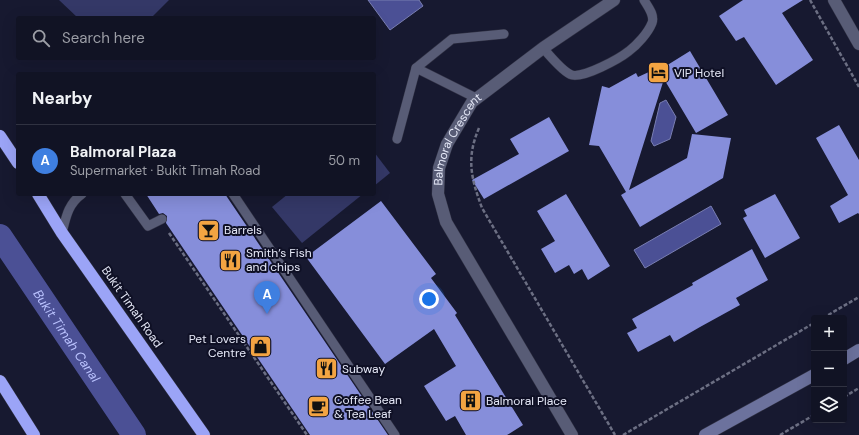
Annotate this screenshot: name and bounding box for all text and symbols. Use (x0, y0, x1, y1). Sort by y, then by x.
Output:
search box (16, 16, 376, 60)
icon: search (30, 27, 52, 49)
text: Search here (62, 28, 145, 48)
hotel icon: VIP Hotel (645, 60, 671, 86)
place label: VIP Hotel (674, 65, 724, 81)
text: Nearby (32, 87, 92, 109)
street label: Balmoral Crescent (430, 89, 485, 186)
text: Balmoral Plaza (70, 142, 176, 162)
text: A (40, 152, 50, 169)
text: 50 m (328, 152, 360, 169)
text: Supermarket · Bukit Timah Road (70, 162, 260, 179)
bar icon: Barrels (196, 217, 222, 243)
place label: Barrels (224, 222, 262, 238)
place label: Smith’s Fish and chips (246, 245, 312, 275)
restaurant icon: Smith’s Fish and chips (218, 247, 244, 273)
street label: Bukit Timah Road (98, 263, 166, 351)
pin: A (254, 281, 280, 314)
water label: Bukit Timah Canal (30, 286, 105, 386)
your location (419, 289, 439, 309)
map controls (811, 315, 847, 423)
button: + (811, 315, 847, 351)
place label: Pet Lovers Centre (189, 331, 246, 361)
shop icon: Pet Lovers Centre (248, 333, 274, 359)
button: − (811, 351, 847, 387)
restaurant icon: Subway (313, 356, 339, 382)
place label: Subway (342, 361, 385, 377)
button: layers (811, 387, 847, 423)
building icon: Balmoral Place (458, 388, 484, 414)
place label: Coffee Bean & Tea Leaf (334, 392, 402, 422)
place label: Balmoral Place (486, 393, 567, 409)
cafe icon: Coffee Bean & Tea Leaf (306, 394, 332, 420)

